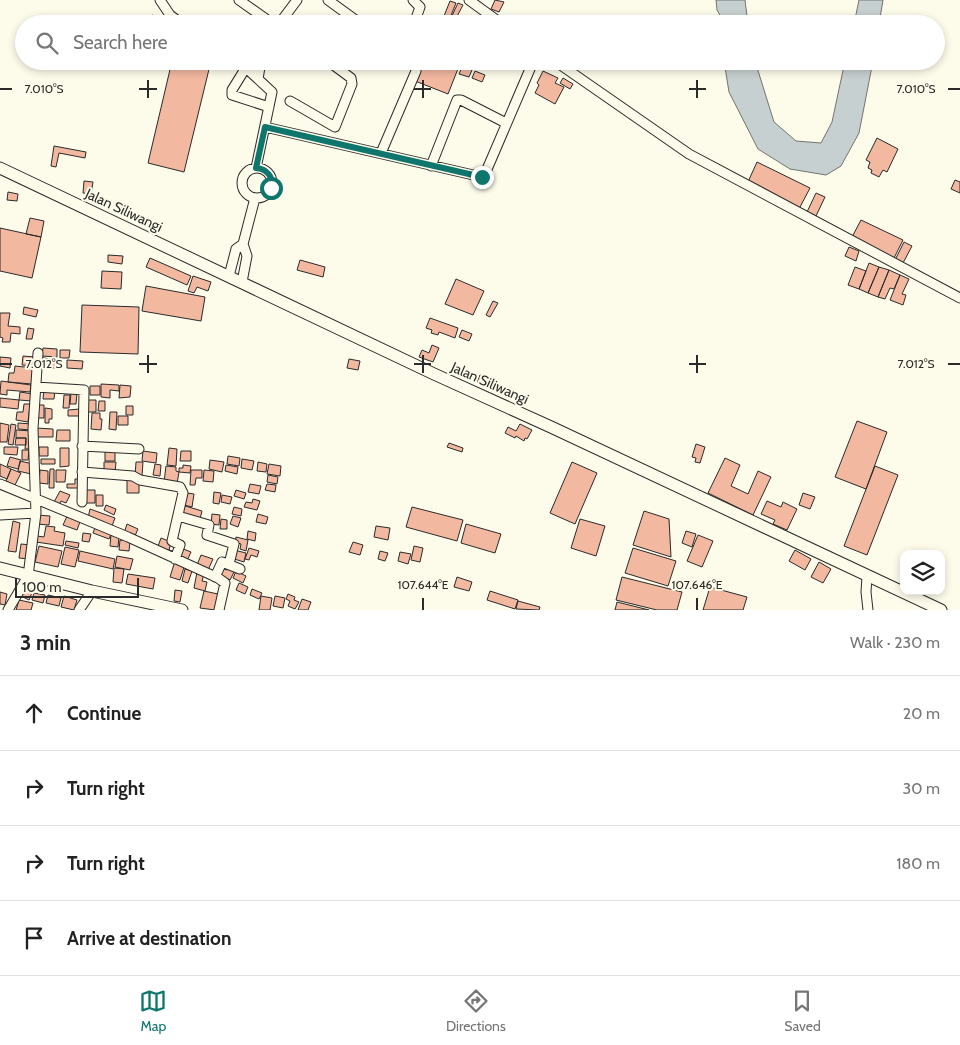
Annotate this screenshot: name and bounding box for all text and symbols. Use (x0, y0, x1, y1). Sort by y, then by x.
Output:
search box (15, 15, 945, 70)
icon: search (33, 29, 61, 57)
text: Search here (73, 31, 167, 54)
text: 7.010°S (24, 81, 64, 96)
text: 7.010°S (896, 81, 936, 96)
route end (471, 166, 494, 189)
route start (260, 177, 283, 200)
street label: Jalan Siliwangi (82, 184, 166, 236)
text: 7.012°S (26, 356, 62, 371)
text: 7.012°S (898, 356, 934, 371)
street label: Jalan Siliwangi (447, 357, 532, 408)
map controls (900, 550, 945, 595)
button: layers (900, 550, 945, 595)
scale bar (15, 575, 139, 598)
text: 107.644°E (398, 577, 449, 592)
text: 107.646°E (672, 577, 723, 592)
text: 100 m (22, 578, 62, 596)
text: 3 min (20, 630, 71, 655)
text: Walk · 230 m (850, 633, 940, 652)
icon: ahead (20, 699, 48, 727)
text: Continue (67, 702, 141, 725)
text: 20 m (903, 704, 940, 723)
icon: right (20, 774, 48, 802)
text: Turn right (67, 777, 145, 800)
text: 30 m (903, 779, 940, 798)
icon: right (20, 849, 48, 877)
text: Turn right (67, 852, 145, 875)
text: 180 m (896, 854, 940, 873)
icon: arrive (20, 924, 48, 952)
text: Arrive at destination (67, 927, 231, 950)
tab: Map (139, 987, 167, 1035)
tab: Directions (446, 987, 506, 1035)
tab: Saved (784, 987, 821, 1035)

